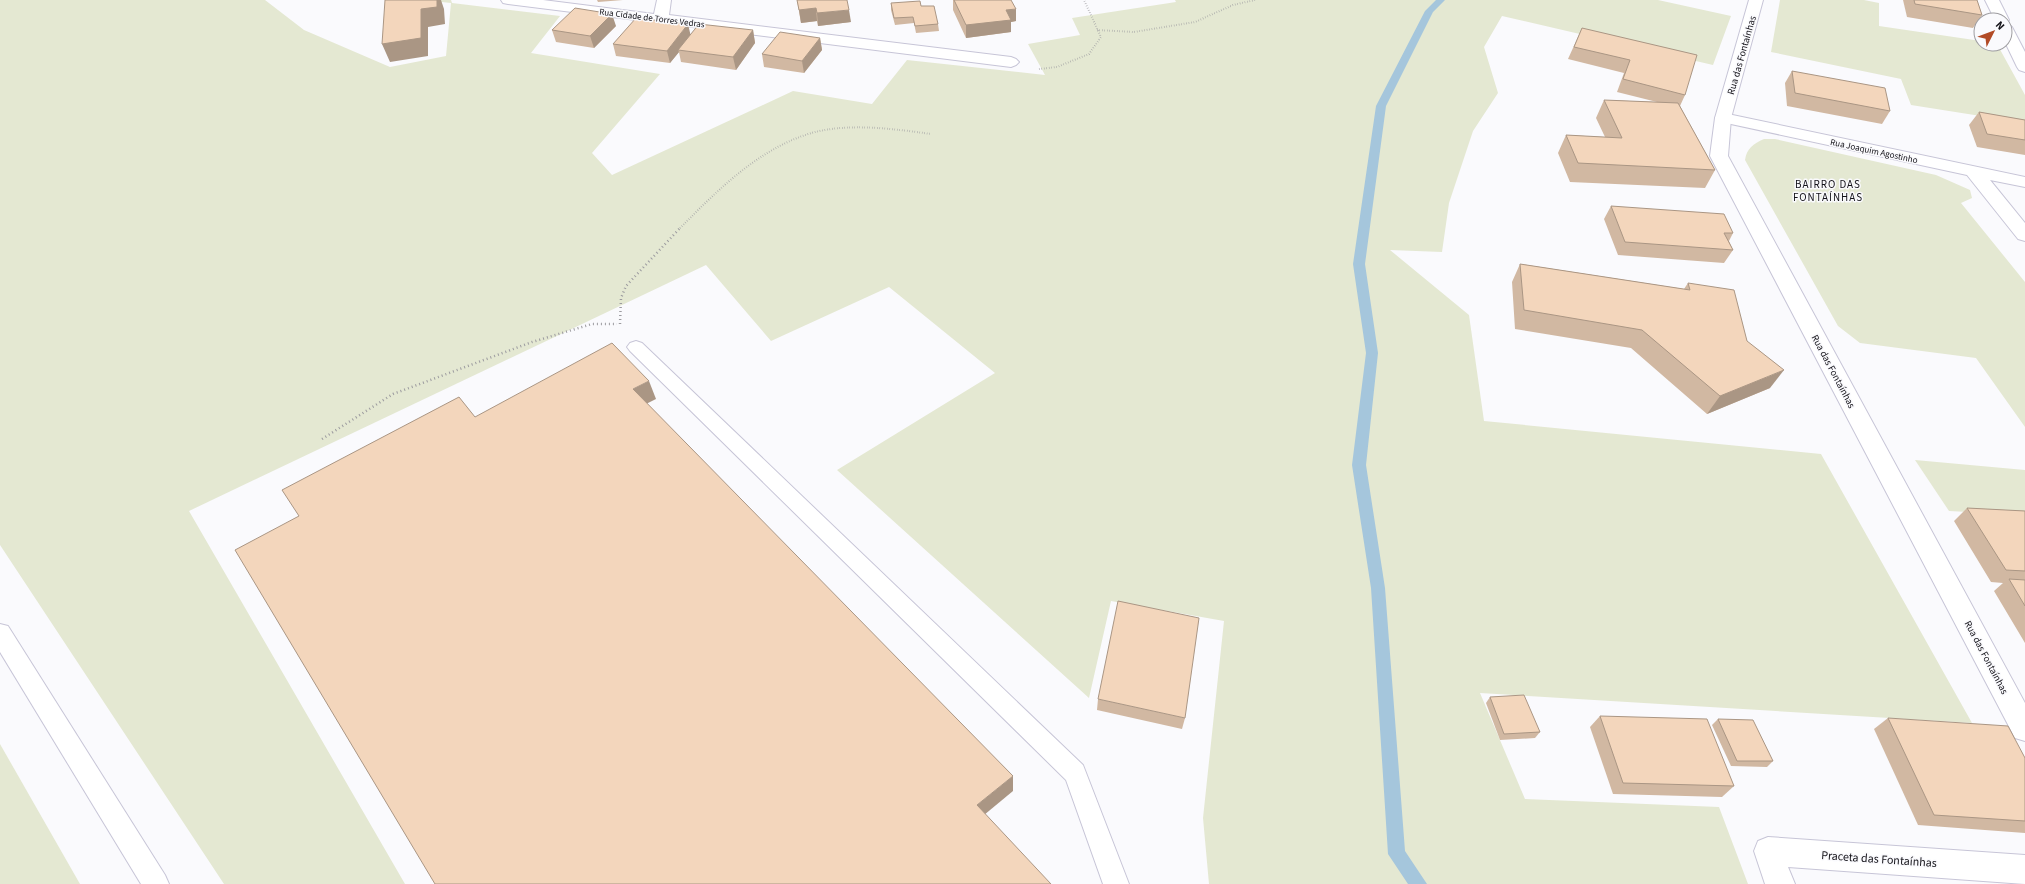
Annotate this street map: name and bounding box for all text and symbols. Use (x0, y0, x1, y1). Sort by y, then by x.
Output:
street label: Rua Cidade de Torres Vedras (598, 6, 706, 31)
north arrow (1973, 12, 2013, 52)
street label: Rua das Fontaínhas (1724, 14, 1760, 96)
text: N (1992, 18, 2008, 33)
street label: Rua Joaquim Agostinho (1829, 136, 1919, 167)
district label: BAIRRO DAS FONTAÍNHAS (1793, 177, 1863, 205)
street label: Rua das Fontaínhas (1808, 332, 1858, 411)
street label: Rua das Fontaínhas (1961, 618, 2011, 697)
street label: Praceta das Fontaínhas (1821, 847, 1937, 872)

